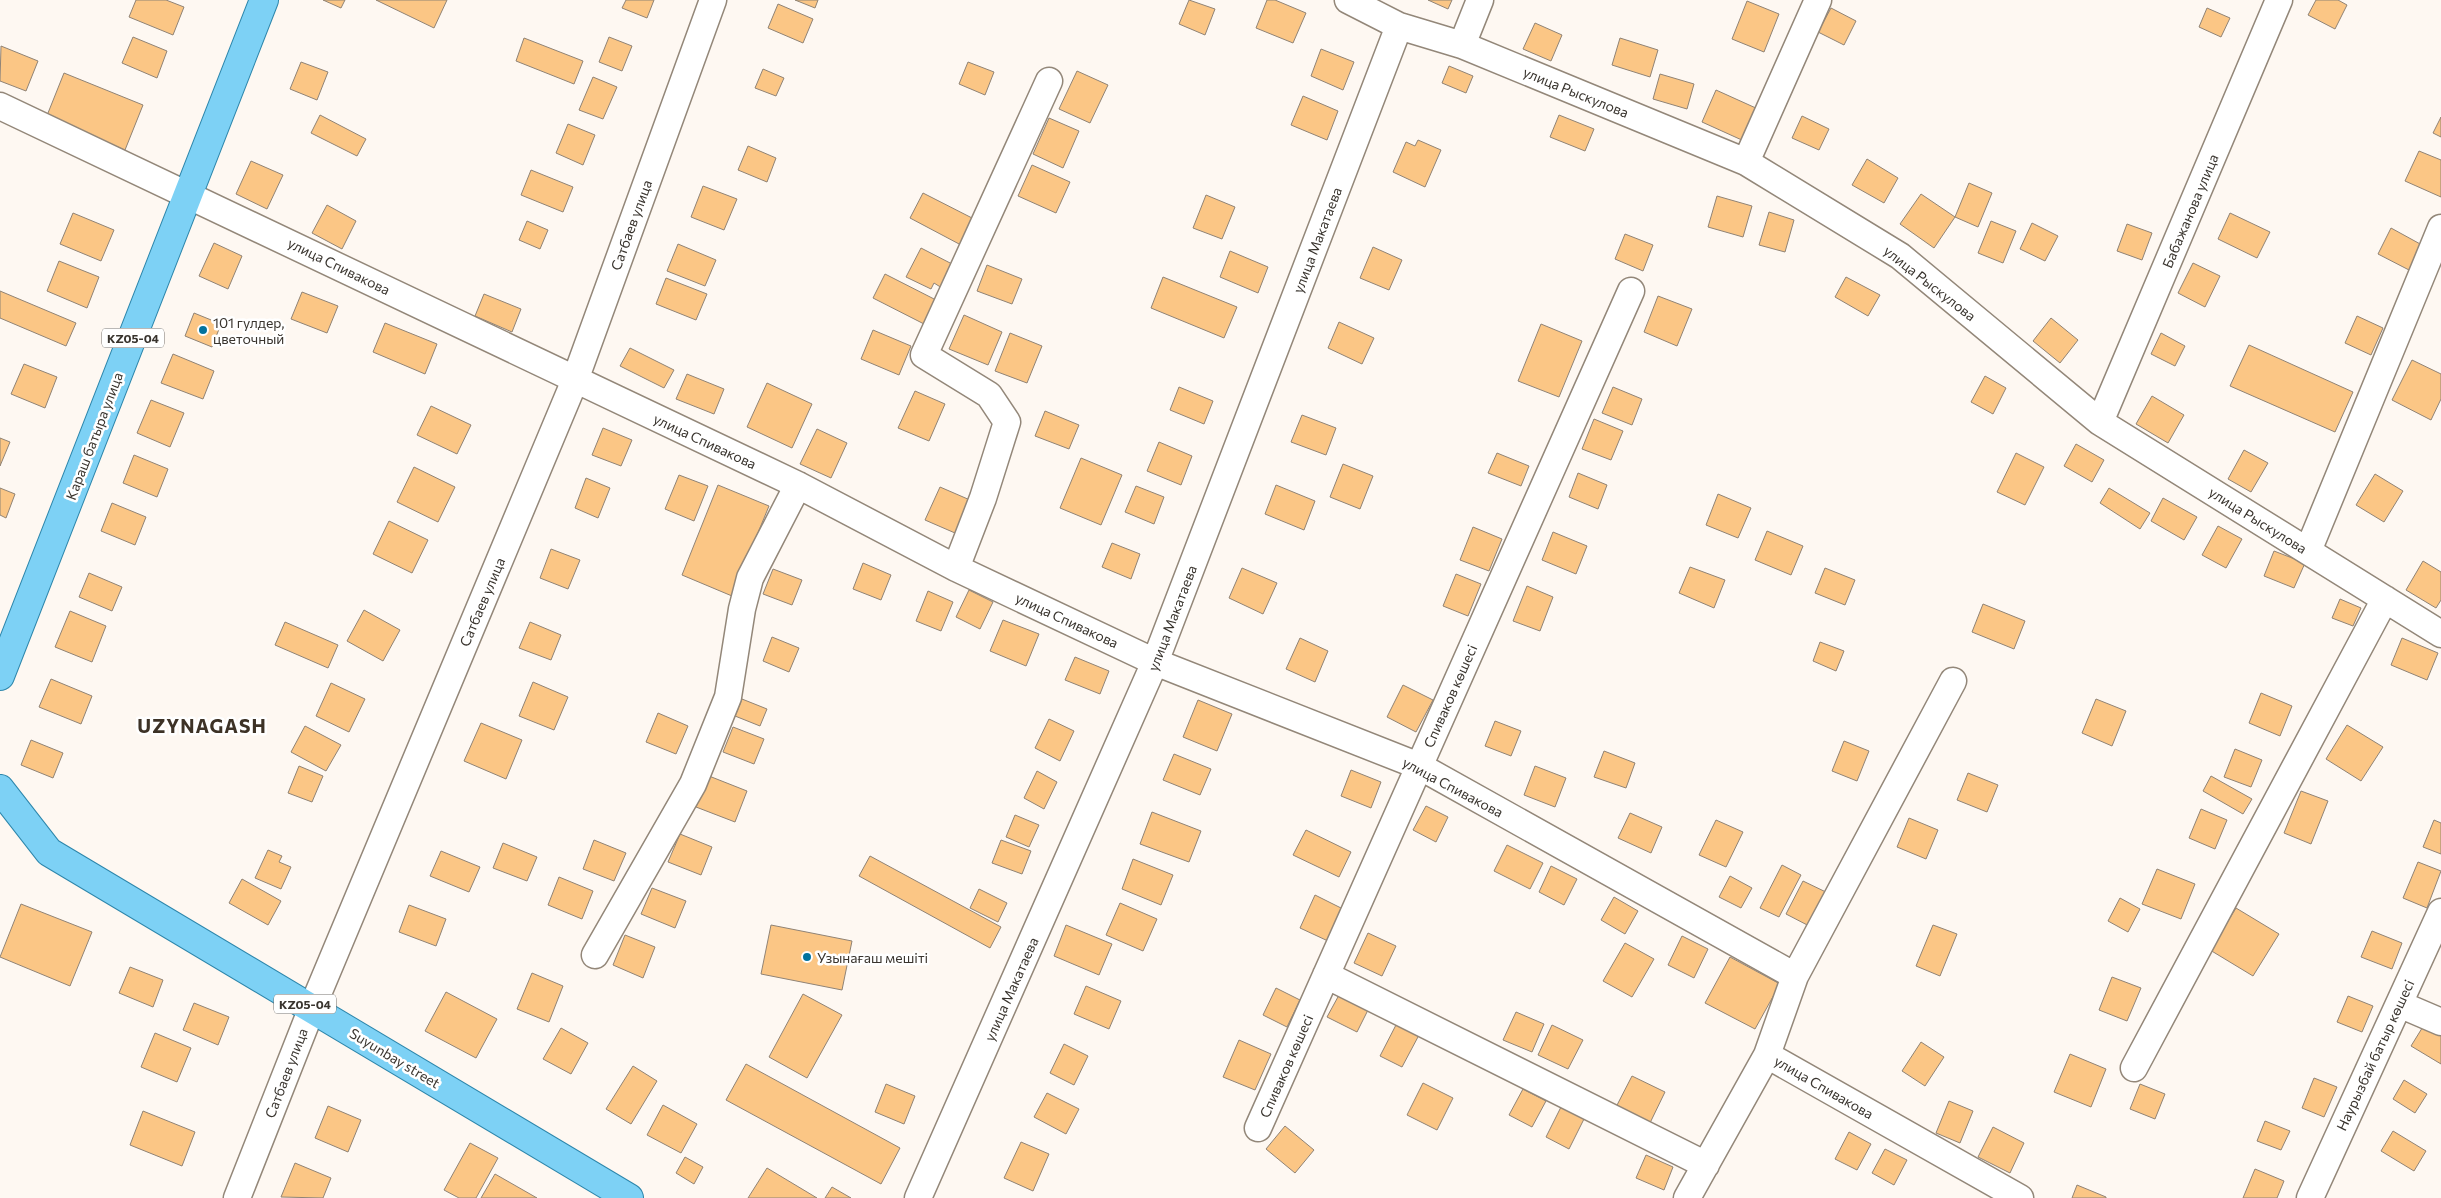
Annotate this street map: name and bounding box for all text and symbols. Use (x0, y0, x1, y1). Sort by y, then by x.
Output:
street label: улица Рыскулова (1521, 63, 1631, 121)
street label: Бабажанова улица (2158, 151, 2222, 271)
street label: Сатбаев улица (607, 177, 655, 273)
street label: улица Макатаева (1289, 185, 1345, 295)
street label: улица Спивакова (285, 234, 393, 298)
street label: улица Рыскулова (1881, 242, 1979, 324)
place label: 101 гулдер, цветочный (213, 314, 284, 347)
marker: 101 гулдер, цветочный (197, 324, 209, 336)
road number: KZ05-04 (102, 328, 164, 348)
street label: Караш батыра улица (62, 370, 126, 502)
street label: улица Спивакова (651, 410, 759, 472)
street label: улица Рыскулова (2206, 483, 2310, 557)
street label: Сатбаев улица (456, 555, 508, 649)
street label: улица Макатаева (1144, 563, 1200, 673)
street label: улица Спивакова (1013, 589, 1121, 651)
street label: Спиваков көшесі (1420, 642, 1480, 750)
district label: UZYNAGASH (137, 714, 267, 737)
street label: улица Спивакова (1400, 753, 1506, 821)
street label: улица Макатаева (980, 934, 1042, 1044)
place label: Узынағаш мешіті (817, 949, 928, 966)
marker: Узынағаш мешіті (801, 951, 813, 963)
street label: Наурызбай батыр көшесі (2332, 977, 2418, 1133)
road number: KZ05-04 (274, 994, 336, 1014)
street label: Спиваков көшесі (1256, 1012, 1316, 1120)
street label: Suyunbay street (347, 1024, 443, 1092)
street label: Сатбаев улица (261, 1026, 311, 1120)
street label: улица Спивакова (1771, 1052, 1877, 1122)

